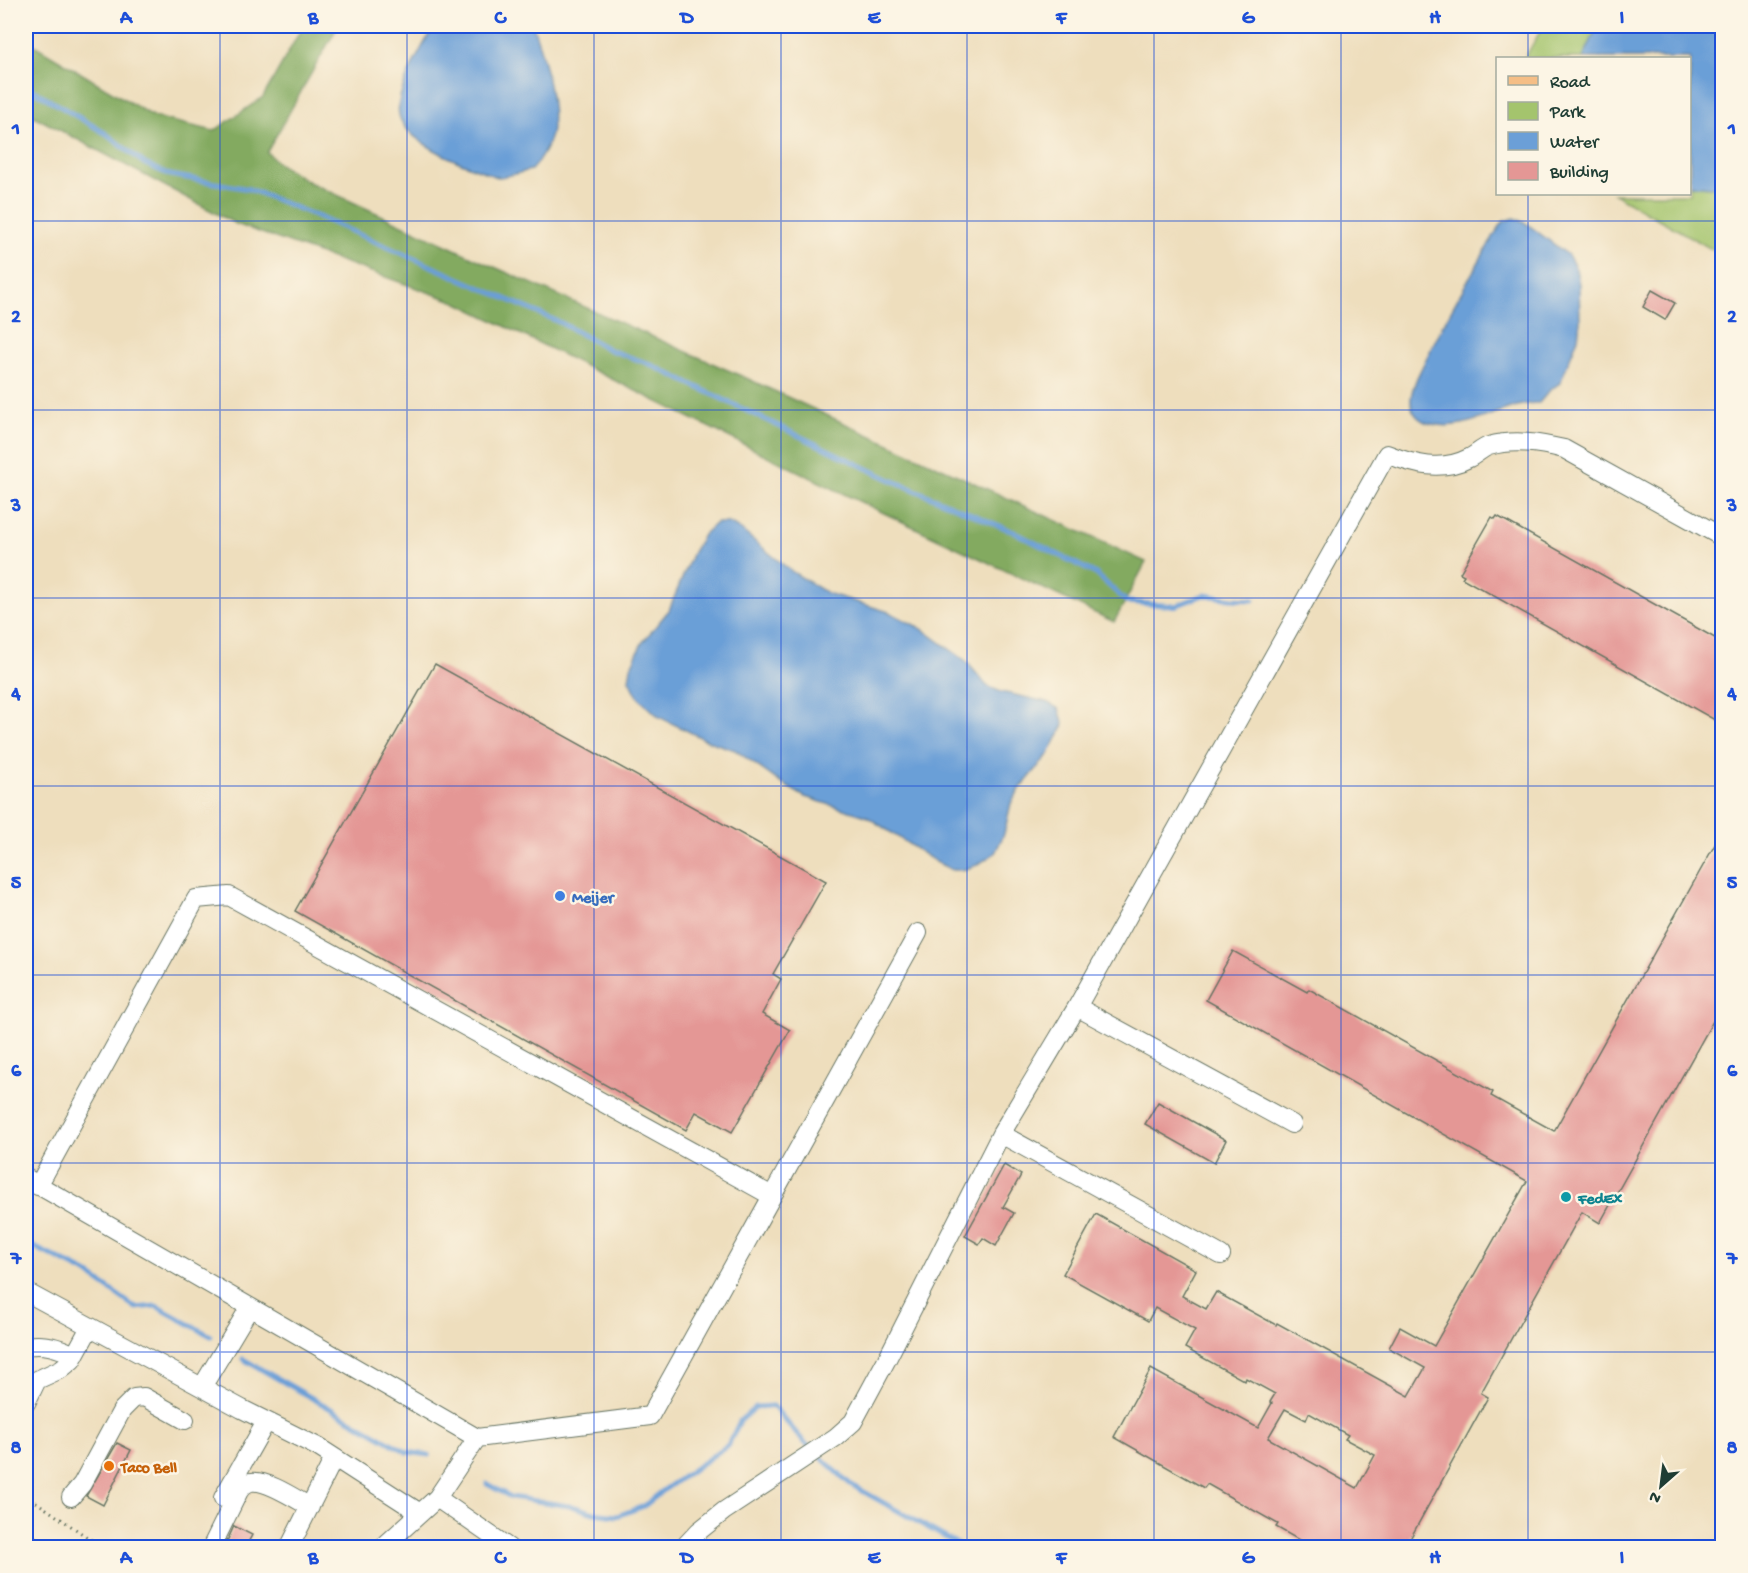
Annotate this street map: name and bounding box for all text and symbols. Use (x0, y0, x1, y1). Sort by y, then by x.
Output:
text: A (119, 8, 134, 31)
text: B (307, 8, 319, 31)
text: C (494, 8, 508, 31)
text: D (678, 8, 694, 31)
text: E (868, 8, 882, 31)
text: F (1055, 8, 1068, 31)
text: G (1242, 8, 1256, 31)
text: H (1429, 8, 1441, 31)
text: I (1620, 8, 1625, 31)
legend (1496, 57, 1691, 195)
text: Road (1550, 73, 1591, 94)
text: Park (1549, 103, 1586, 124)
text: 1 (11, 119, 20, 142)
text: 1 (1727, 119, 1736, 142)
text: Water (1550, 133, 1600, 154)
text: Building (1549, 163, 1609, 184)
text: 2 (11, 307, 21, 330)
text: 2 (1727, 307, 1737, 330)
text: 3 (10, 496, 21, 519)
text: 3 (1726, 496, 1737, 519)
text: 4 (10, 684, 21, 707)
text: 4 (1726, 684, 1737, 707)
text: 5 (11, 873, 22, 896)
text: 5 (1727, 873, 1738, 896)
marker: Meijer (553, 889, 567, 903)
place label: Meijer (572, 890, 616, 909)
text: 6 (11, 1061, 22, 1084)
text: 6 (1727, 1061, 1738, 1084)
marker: FedEx (1559, 1190, 1573, 1204)
place label: FedEx (1577, 1191, 1623, 1210)
text: 7 (10, 1249, 23, 1272)
text: 7 (1726, 1249, 1739, 1272)
text: 8 (11, 1438, 22, 1461)
text: 8 (1727, 1438, 1738, 1461)
north arrow (1631, 1456, 1691, 1516)
marker: Taco Bell (102, 1459, 116, 1473)
place label: Taco Bell (119, 1460, 178, 1479)
text: N (1646, 1485, 1665, 1507)
text: A (119, 1548, 134, 1571)
text: B (307, 1548, 319, 1571)
text: C (494, 1548, 508, 1571)
text: D (678, 1548, 694, 1571)
text: E (868, 1548, 882, 1571)
text: F (1055, 1548, 1068, 1571)
text: G (1242, 1548, 1256, 1571)
text: H (1429, 1548, 1441, 1571)
text: I (1620, 1548, 1625, 1571)

